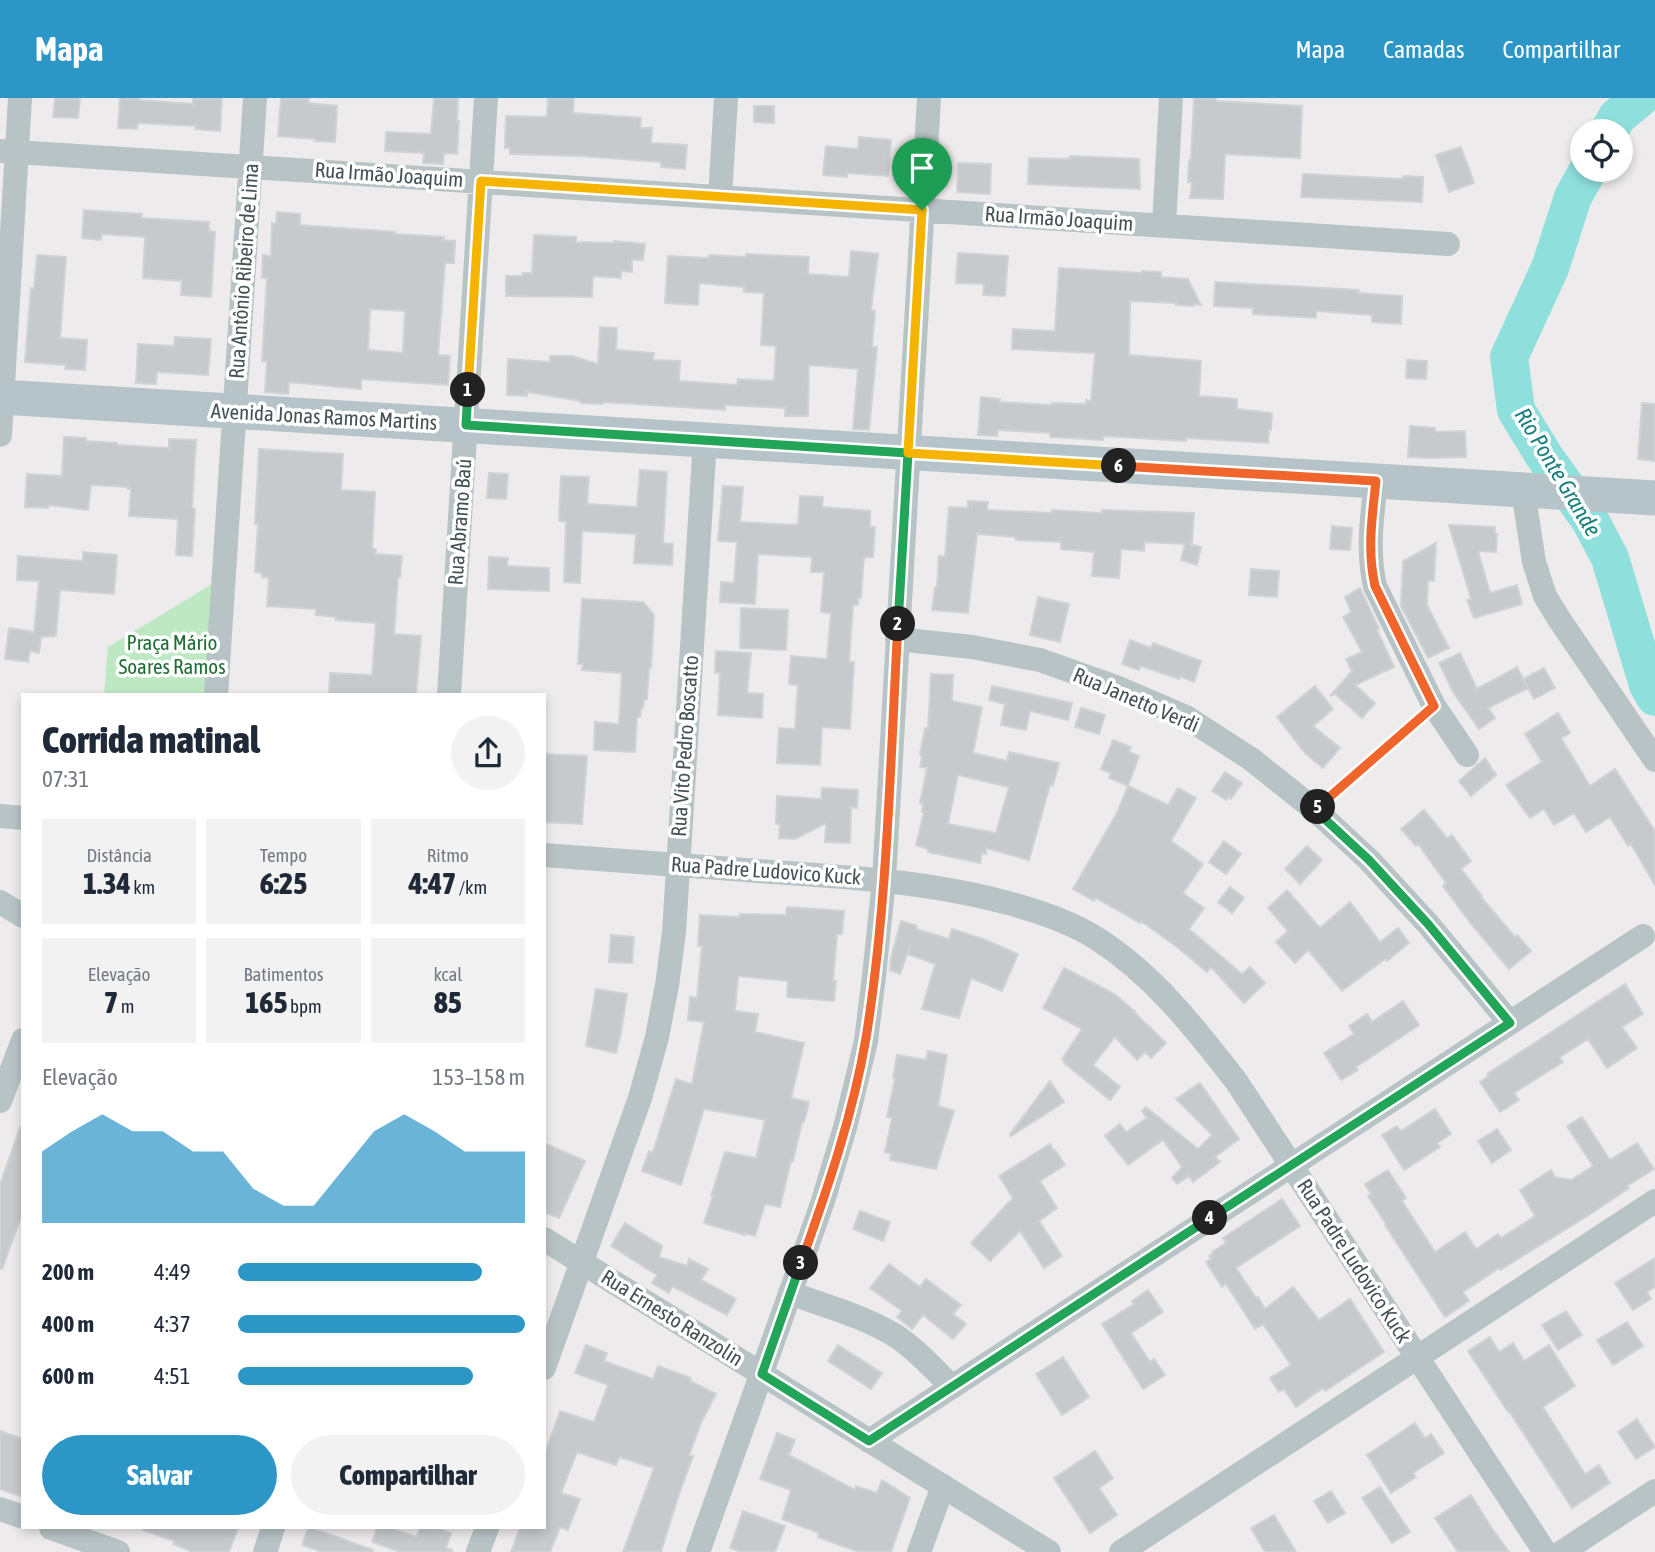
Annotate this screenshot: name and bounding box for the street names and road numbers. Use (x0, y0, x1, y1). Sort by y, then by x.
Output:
street label: Rua Irmão Joaquim (314, 157, 464, 191)
street label: Rua Antônio Ribeiro de Lima (223, 162, 263, 380)
street label: Rua Irmão Joaquim (984, 201, 1134, 235)
street label: Avenida Jonas Ramos Martins (210, 398, 438, 434)
street label: Rua Abramo Baú (443, 458, 475, 586)
street label: Rua Vito Pedro Boscatto (666, 654, 702, 838)
street label: Rua Janetto Verdi (1070, 662, 1203, 736)
street label: Rua Padre Ludovico Kuck (670, 851, 862, 889)
street label: Rua Padre Ludovico Kuck (1293, 1174, 1417, 1347)
street label: Rua Ernesto Ranzolin (597, 1264, 748, 1370)

